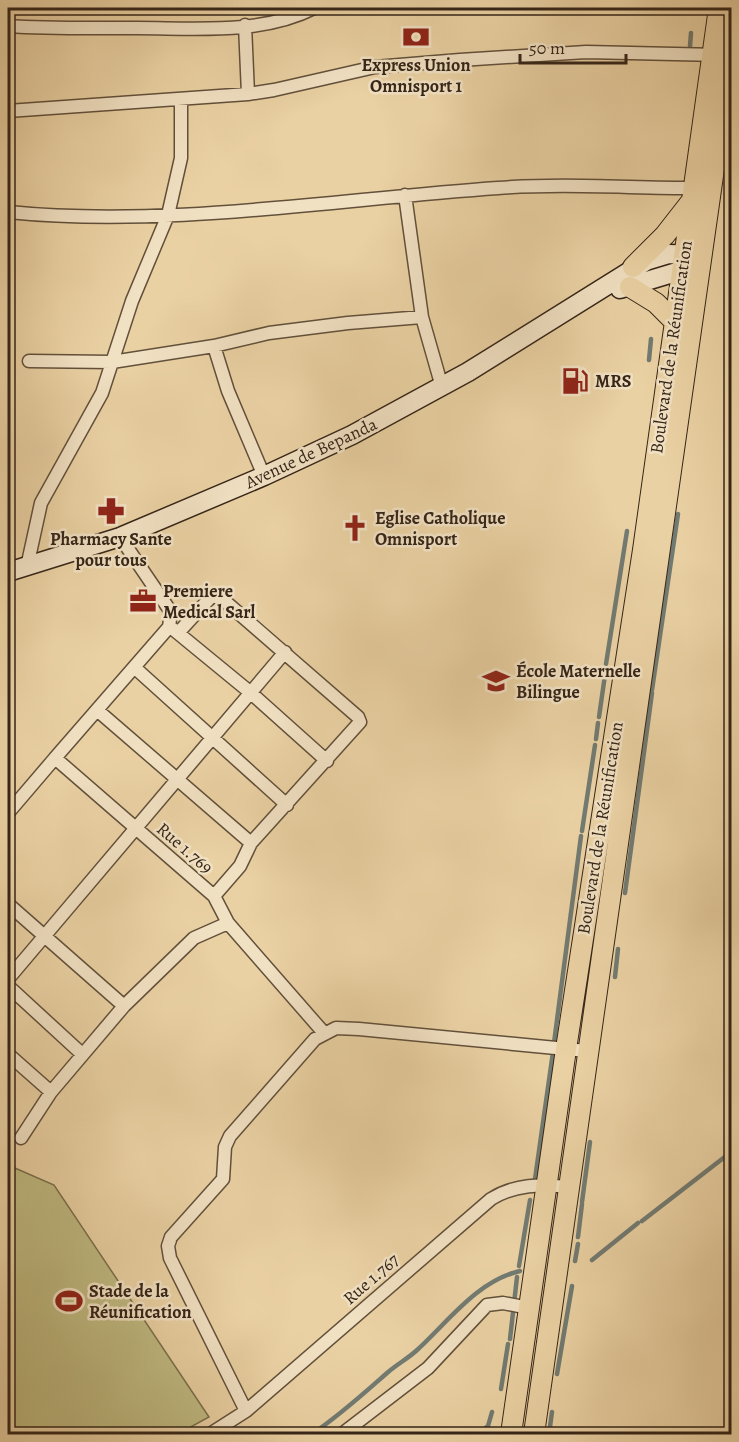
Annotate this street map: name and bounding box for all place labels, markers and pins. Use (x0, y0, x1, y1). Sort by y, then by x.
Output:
bank icon: Express Union Omnisport 1 (401, 22, 431, 52)
place label: Express Union Omnisport 1 (362, 53, 471, 98)
fuel station icon: MRS (560, 366, 590, 396)
place label: MRS (595, 369, 631, 393)
pharmacy icon: Pharmacy Sante pour tous (96, 496, 126, 526)
place label: Eglise Catholique Omnisport (375, 506, 505, 551)
church icon: Eglise Catholique Omnisport (340, 513, 370, 543)
place label: Pharmacy Sante pour tous (50, 527, 172, 572)
place label: Premiere Medical Sarl (163, 579, 256, 624)
office icon: Premiere Medical Sarl (128, 586, 158, 616)
place label: École Maternelle Bilingue (516, 659, 641, 704)
school or university icon: École Maternelle Bilingue (481, 666, 511, 696)
place label: Stade de la Réunification (89, 1279, 192, 1324)
sports icon: Stade de la Réunification (54, 1286, 84, 1316)

